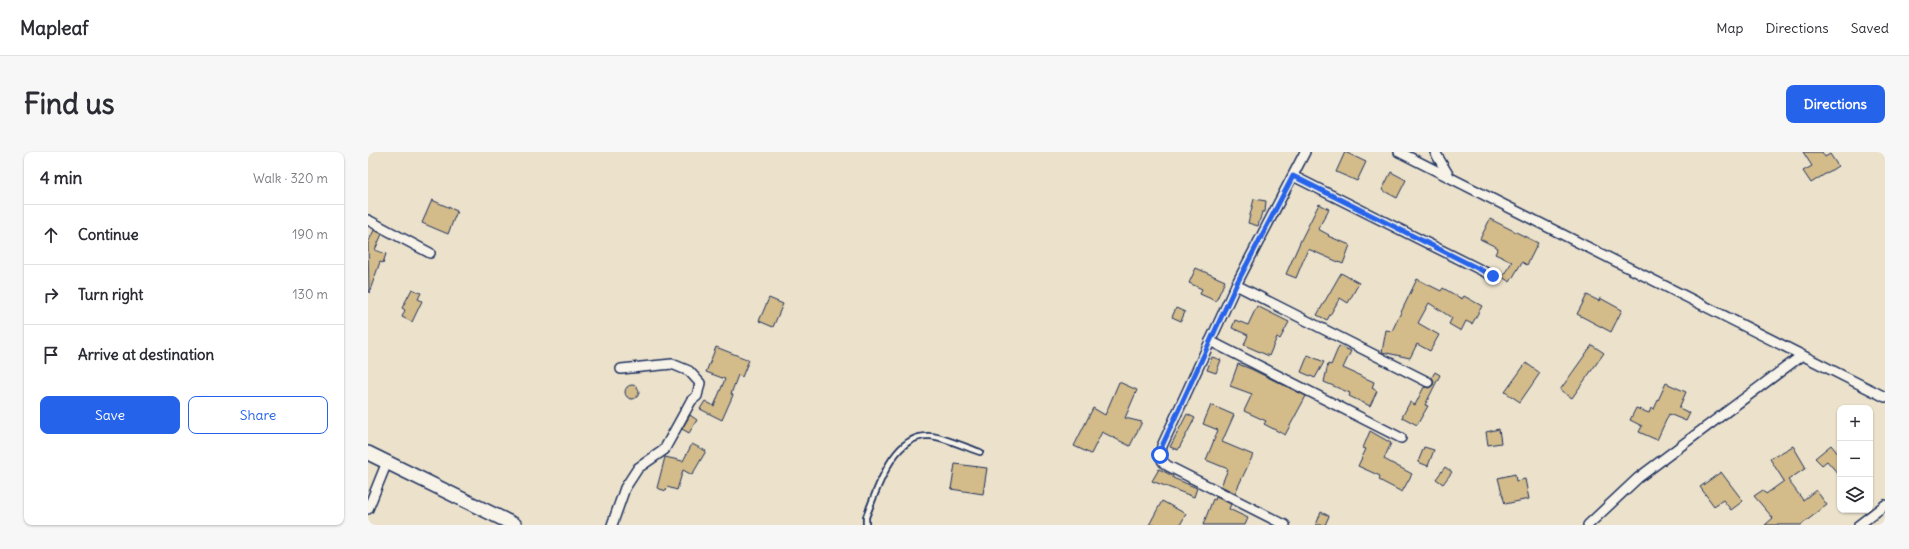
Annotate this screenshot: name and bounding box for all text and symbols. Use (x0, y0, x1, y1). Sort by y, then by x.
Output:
text: Mapleaf (20, 16, 89, 40)
text: Map (1716, 19, 1743, 37)
text: Directions (1765, 19, 1829, 37)
text: Saved (1851, 19, 1889, 37)
button: Directions (1786, 85, 1885, 123)
text: Find us (24, 86, 115, 122)
text: 4 min (40, 167, 82, 189)
text: Walk · 320 m (253, 170, 328, 187)
icon: ahead (40, 224, 62, 246)
text: Continue (78, 225, 139, 244)
text: 190 m (292, 226, 328, 243)
route end (1484, 267, 1502, 285)
icon: right (40, 284, 62, 306)
text: Turn right (78, 285, 143, 304)
text: 130 m (292, 286, 328, 303)
icon: arrive (40, 344, 62, 366)
text: Arrive at destination (78, 345, 214, 364)
button: Save (40, 396, 180, 434)
button: Share (188, 396, 328, 434)
map controls (1837, 405, 1873, 513)
button: + (1837, 405, 1873, 441)
button: − (1837, 441, 1873, 477)
route start (1151, 446, 1169, 464)
button: layers (1837, 477, 1873, 513)

